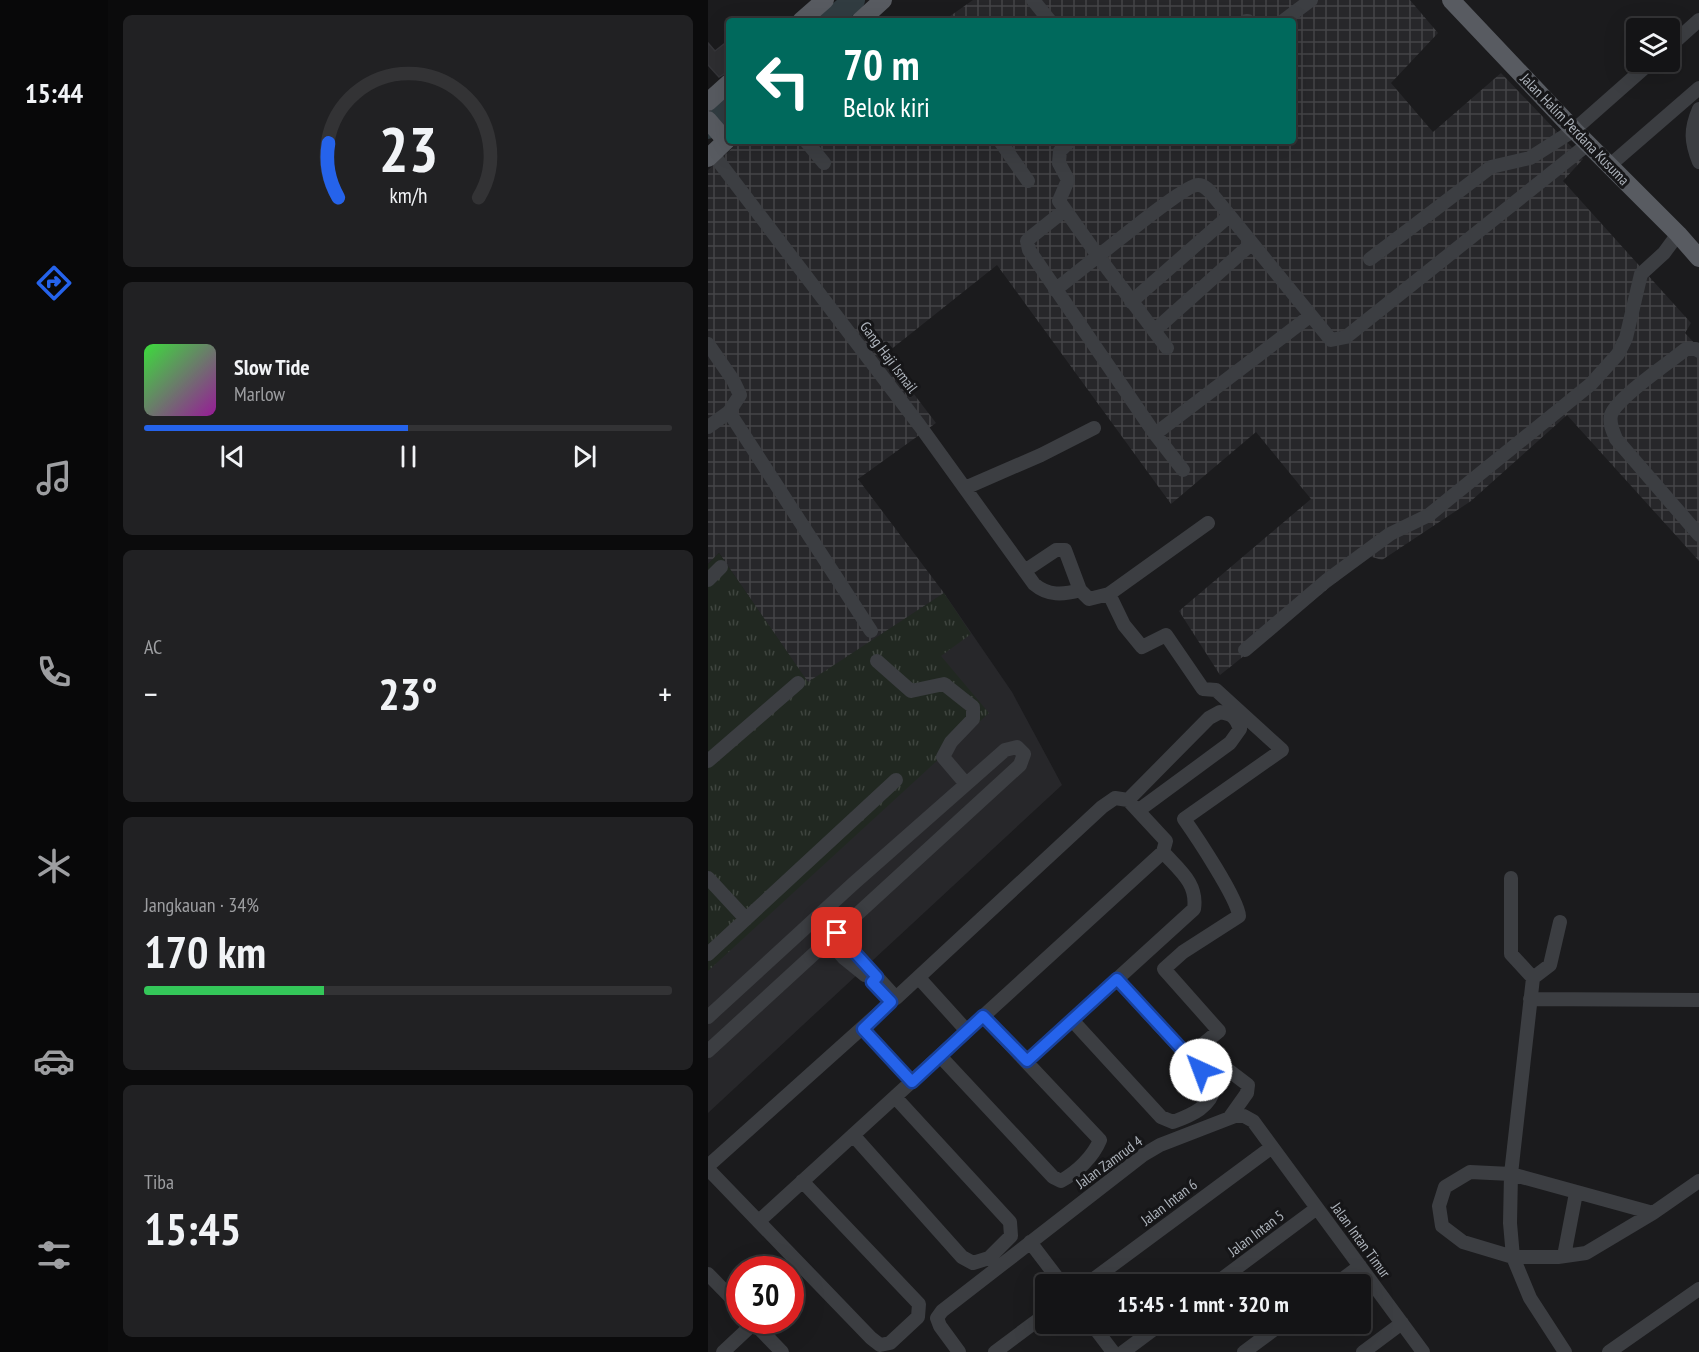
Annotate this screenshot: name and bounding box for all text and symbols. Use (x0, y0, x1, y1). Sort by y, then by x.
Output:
map controls (1626, 18, 1680, 72)
button: layers (1626, 18, 1680, 72)
text: 70 m (843, 37, 920, 92)
icon: left (744, 42, 822, 120)
street label: Jalan Halim Perdana Kusuma (1516, 68, 1633, 189)
text: 15:44 (25, 76, 83, 110)
text: Belok kiri (843, 90, 930, 124)
text: 23 (378, 108, 438, 189)
text: km/h (389, 182, 427, 210)
icon: directions (33, 262, 75, 304)
street label: Gang Haji Ismail (856, 318, 922, 397)
text: Slow Tide (234, 353, 310, 381)
text: Marlow (234, 381, 285, 407)
icon: previous (216, 440, 249, 473)
icon: pause (392, 440, 425, 473)
icon: next (568, 440, 601, 473)
icon: music (33, 457, 75, 499)
text: AC (144, 634, 162, 660)
icon: phone (33, 651, 75, 693)
text: 23° (378, 664, 438, 722)
text: − (144, 672, 158, 715)
text: + (658, 672, 672, 715)
icon: climate (33, 845, 75, 887)
text: Jangkauan · 34% (144, 892, 259, 918)
pin (811, 907, 862, 958)
icon: arrive (820, 916, 853, 949)
text: 170 km (144, 922, 266, 980)
position arrow (1169, 1038, 1233, 1102)
icon: car (33, 1040, 75, 1082)
street label: Jalan Zamrud 4 (1071, 1131, 1146, 1193)
text: Tiba (144, 1169, 174, 1195)
street label: Jalan Intan 6 (1136, 1175, 1201, 1230)
street label: Jalan Intan Timur (1327, 1198, 1395, 1282)
text: 15:45 (144, 1199, 241, 1257)
street label: Jalan Intan 5 (1223, 1206, 1288, 1261)
icon: filters (33, 1234, 75, 1276)
speed limit sign: 30 (726, 1256, 804, 1334)
text: 15:45 · 1 mnt · 320 m (1117, 1290, 1289, 1318)

